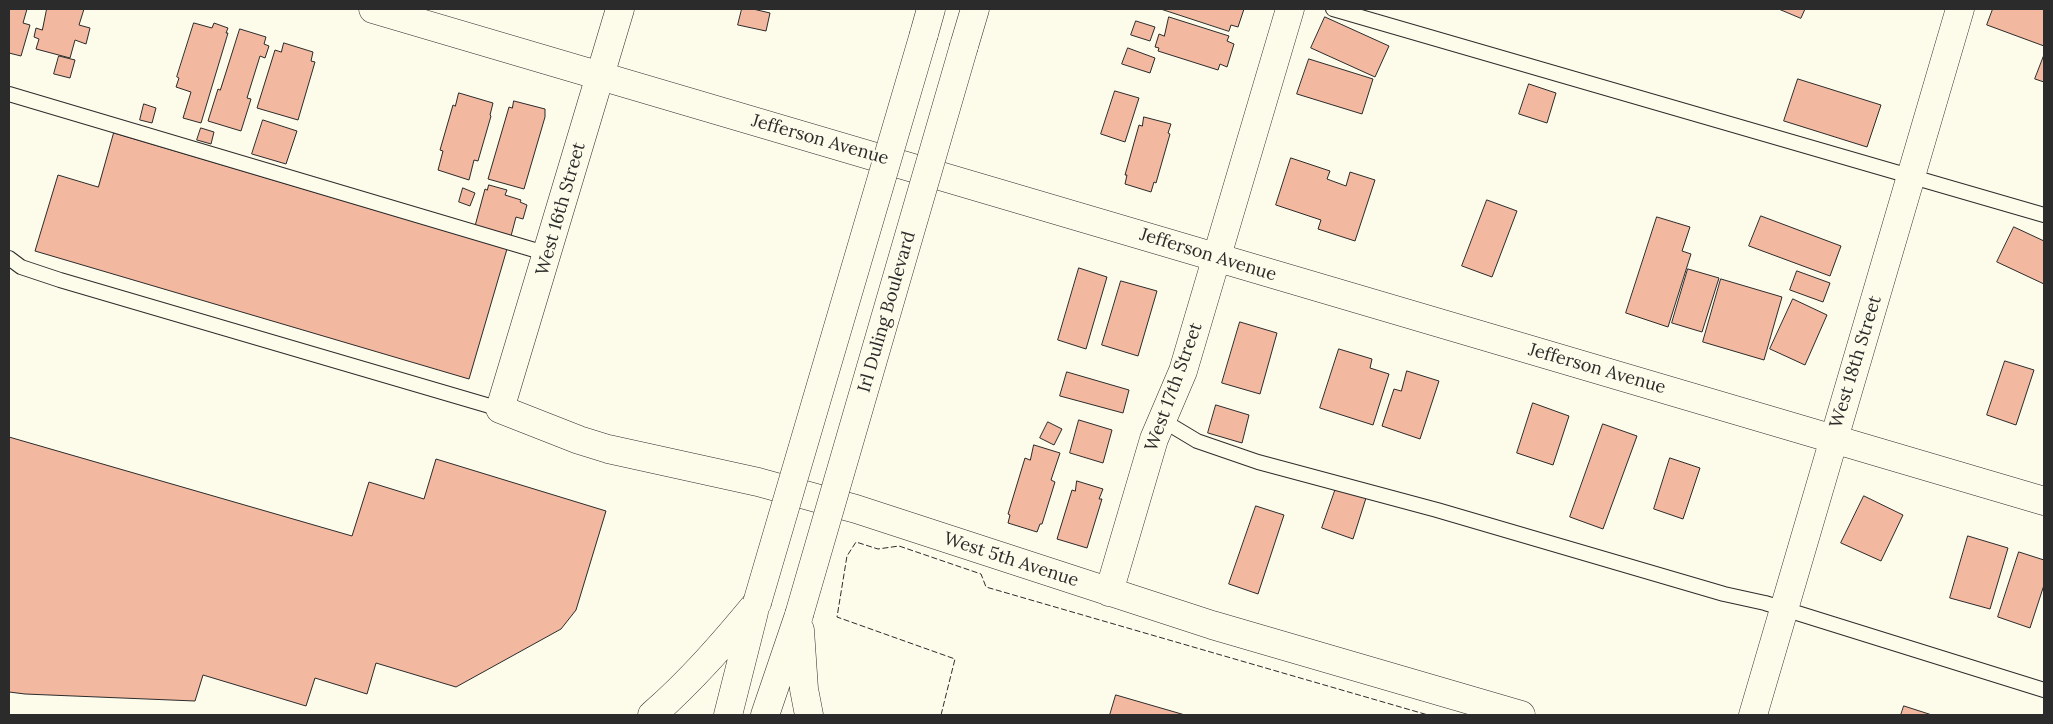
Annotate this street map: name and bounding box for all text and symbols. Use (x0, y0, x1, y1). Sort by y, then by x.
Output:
street label: Jefferson Avenue (749, 110, 891, 170)
street label: West 16th Street (532, 140, 590, 278)
street label: Jefferson Avenue (1137, 224, 1279, 286)
street label: Irl Duling Boulevard (854, 229, 920, 395)
street label: West 18th Street (1826, 293, 1886, 431)
street label: West 17th Street (1141, 320, 1207, 454)
street label: Jefferson Avenue (1526, 339, 1668, 399)
street label: West 5th Avenue (941, 528, 1081, 592)

